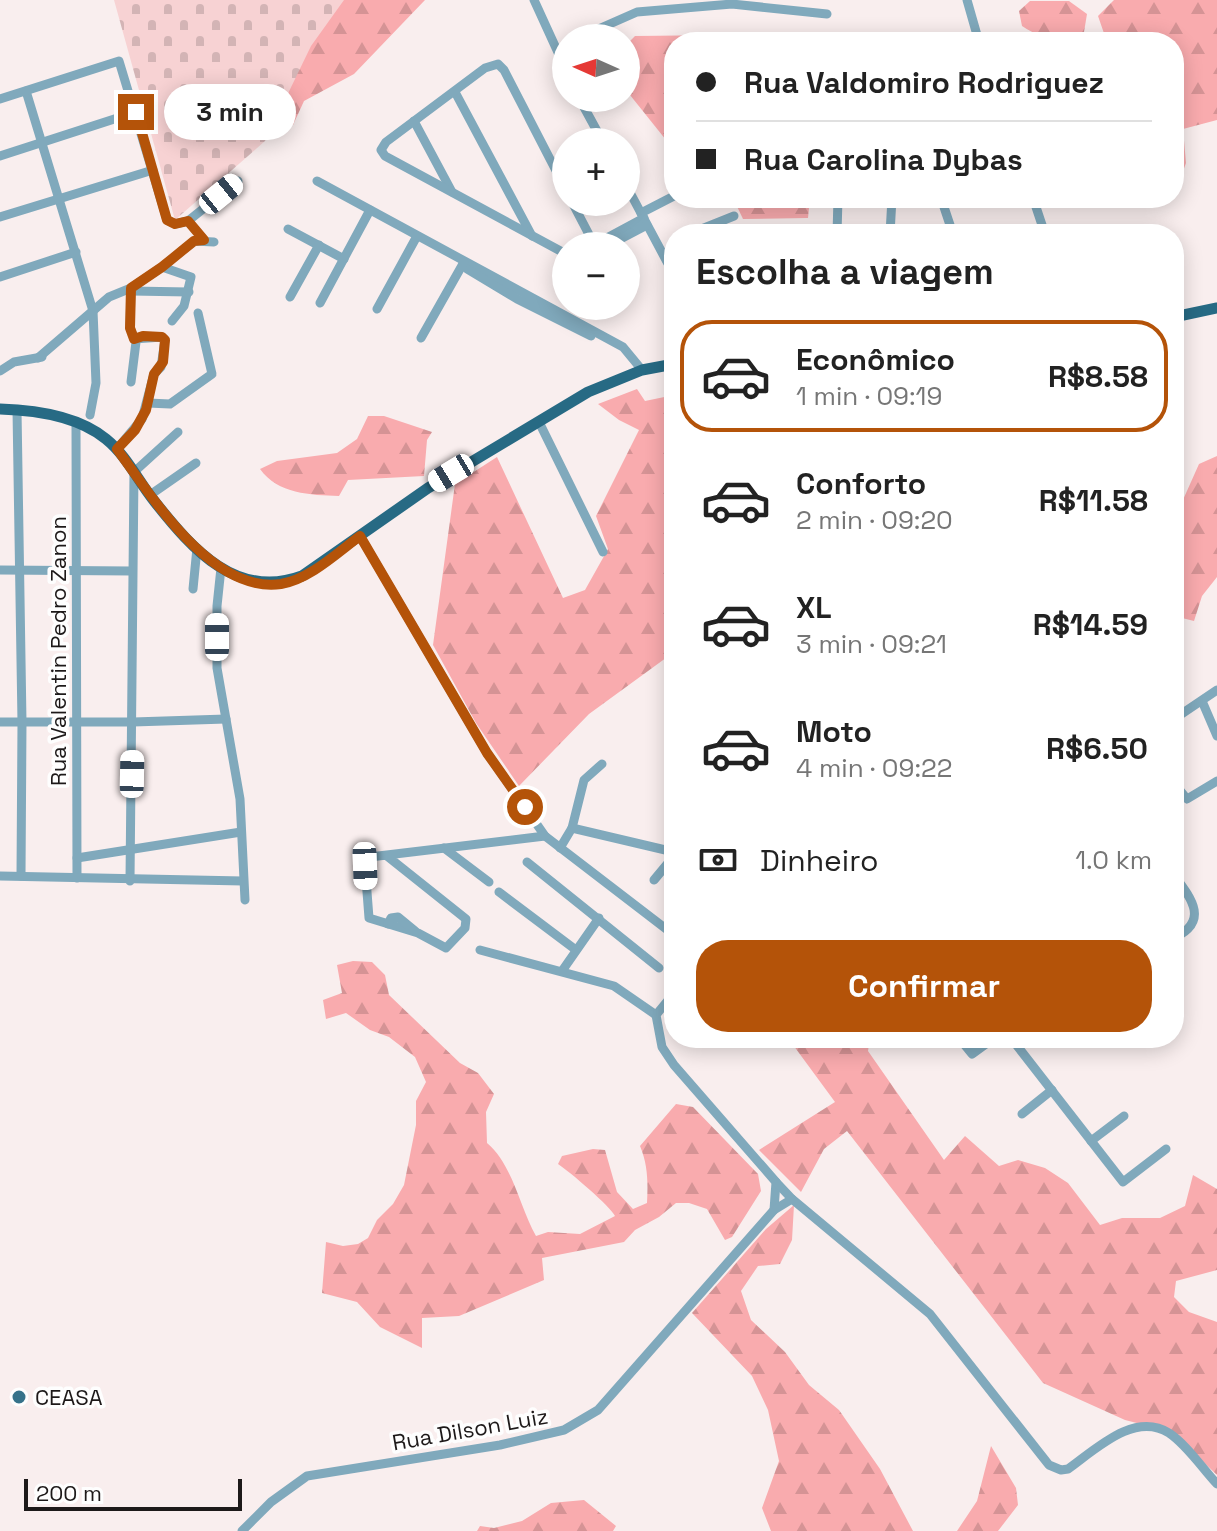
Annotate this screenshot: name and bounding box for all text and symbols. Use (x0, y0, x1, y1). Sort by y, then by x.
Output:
north arrow (552, 24, 640, 112)
map controls (552, 24, 640, 320)
text: Rua Valdomiro Rodriguez (744, 63, 1104, 102)
callout: 3 min (164, 84, 296, 140)
route end (118, 94, 154, 130)
text: 3 min (196, 95, 264, 129)
button: + (552, 128, 640, 216)
text: Rua Carolina Dybas (744, 140, 1023, 179)
car (195, 170, 247, 218)
button: − (552, 232, 640, 320)
text: Escolha a viagem (696, 249, 994, 295)
icon: car (700, 340, 772, 412)
text: Econômico (796, 340, 955, 379)
text: R$8.58 (1048, 357, 1148, 396)
text: 1 min · 09:19 (796, 379, 942, 413)
car (424, 450, 478, 496)
icon: car (700, 464, 772, 536)
text: Conforto (796, 464, 926, 503)
text: R$11.58 (1039, 481, 1148, 520)
text: 2 min · 09:20 (796, 503, 953, 537)
street label: Rua Valentin Pedro Zanon (44, 516, 72, 786)
icon: car (700, 588, 772, 660)
text: XL (796, 588, 832, 627)
text: R$14.59 (1033, 605, 1148, 644)
car (205, 613, 229, 661)
text: 3 min · 09:21 (796, 627, 947, 661)
icon: car (700, 712, 772, 784)
text: Moto (796, 712, 872, 751)
text: R$6.50 (1046, 729, 1148, 768)
car (120, 750, 144, 798)
text: 4 min · 09:22 (796, 751, 952, 785)
route start (507, 789, 543, 825)
icon: cash (696, 838, 740, 882)
text: Dinheiro (760, 841, 878, 880)
car (352, 842, 378, 890)
text: 1.0 km (1075, 843, 1152, 877)
button: Confirmar (696, 940, 1152, 1032)
place label: CEASA (35, 1383, 103, 1411)
marker: CEASA (10, 1388, 28, 1406)
street label: Rua Dilson Luiz (390, 1402, 550, 1456)
scale bar (24, 1475, 242, 1511)
text: 200 m (36, 1479, 102, 1507)

